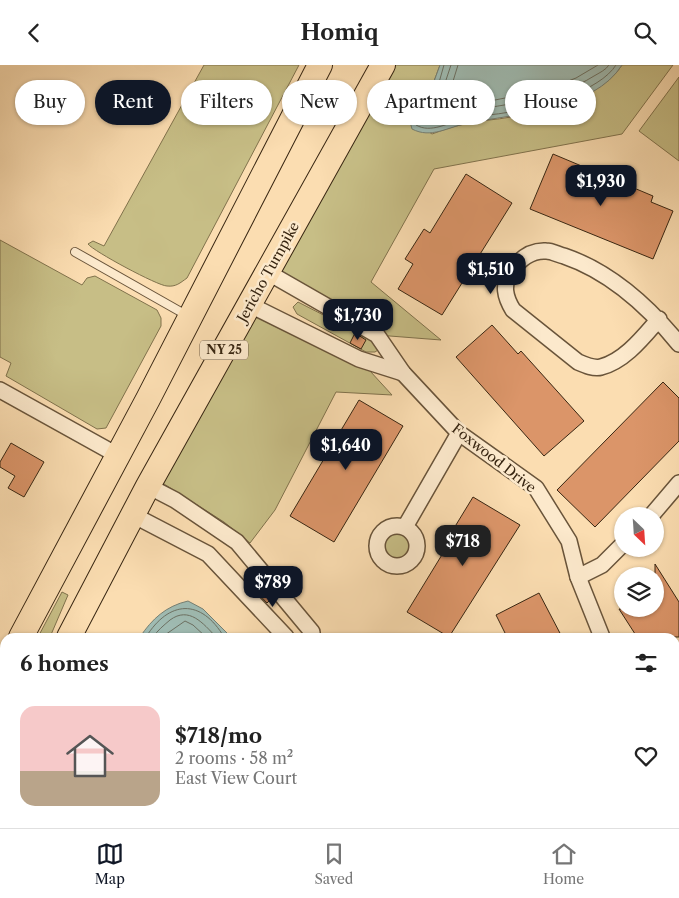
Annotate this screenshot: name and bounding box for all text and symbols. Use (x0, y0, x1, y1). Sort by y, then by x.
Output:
icon: back (20, 19, 48, 47)
text: Homiq (301, 19, 378, 46)
icon: search (631, 19, 659, 47)
chip: Buy (15, 80, 85, 125)
chip: Rent (95, 80, 171, 125)
chip: Filters (181, 80, 272, 125)
chip: New (282, 80, 357, 125)
chip: Apartment (367, 80, 495, 125)
chip: House (505, 80, 596, 125)
pin: $1,930 (560, 165, 642, 207)
text: $1,930 (577, 171, 625, 191)
street label: Jericho Turnpike (232, 218, 303, 327)
pin: $1,510 (450, 253, 532, 295)
text: $1,510 (468, 259, 514, 279)
pin: $1,730 (317, 299, 399, 341)
text: $1,730 (334, 305, 382, 325)
road number: NY 25 (200, 341, 248, 359)
street label: Foxwood Drive (448, 420, 540, 497)
pin: $1,640 (305, 429, 387, 471)
text: $1,640 (321, 435, 371, 455)
north arrow (614, 507, 664, 557)
map controls (614, 507, 664, 617)
pin: $718 (433, 525, 493, 567)
text: $718 (446, 531, 480, 551)
pin: $789 (243, 565, 303, 608)
button: layers (614, 567, 664, 617)
text: $789 (255, 572, 291, 592)
icon: filters (632, 649, 660, 677)
text: 6 homes (20, 651, 109, 676)
text: $718/mo (175, 723, 262, 748)
icon: home (60, 726, 120, 786)
icon: heart (632, 742, 660, 770)
text: 2 rooms · 58 m² (175, 748, 293, 768)
text: East View Court (175, 768, 297, 788)
tab: Map (95, 840, 125, 888)
tab: Saved (315, 840, 353, 888)
tab: Home (543, 840, 584, 888)

